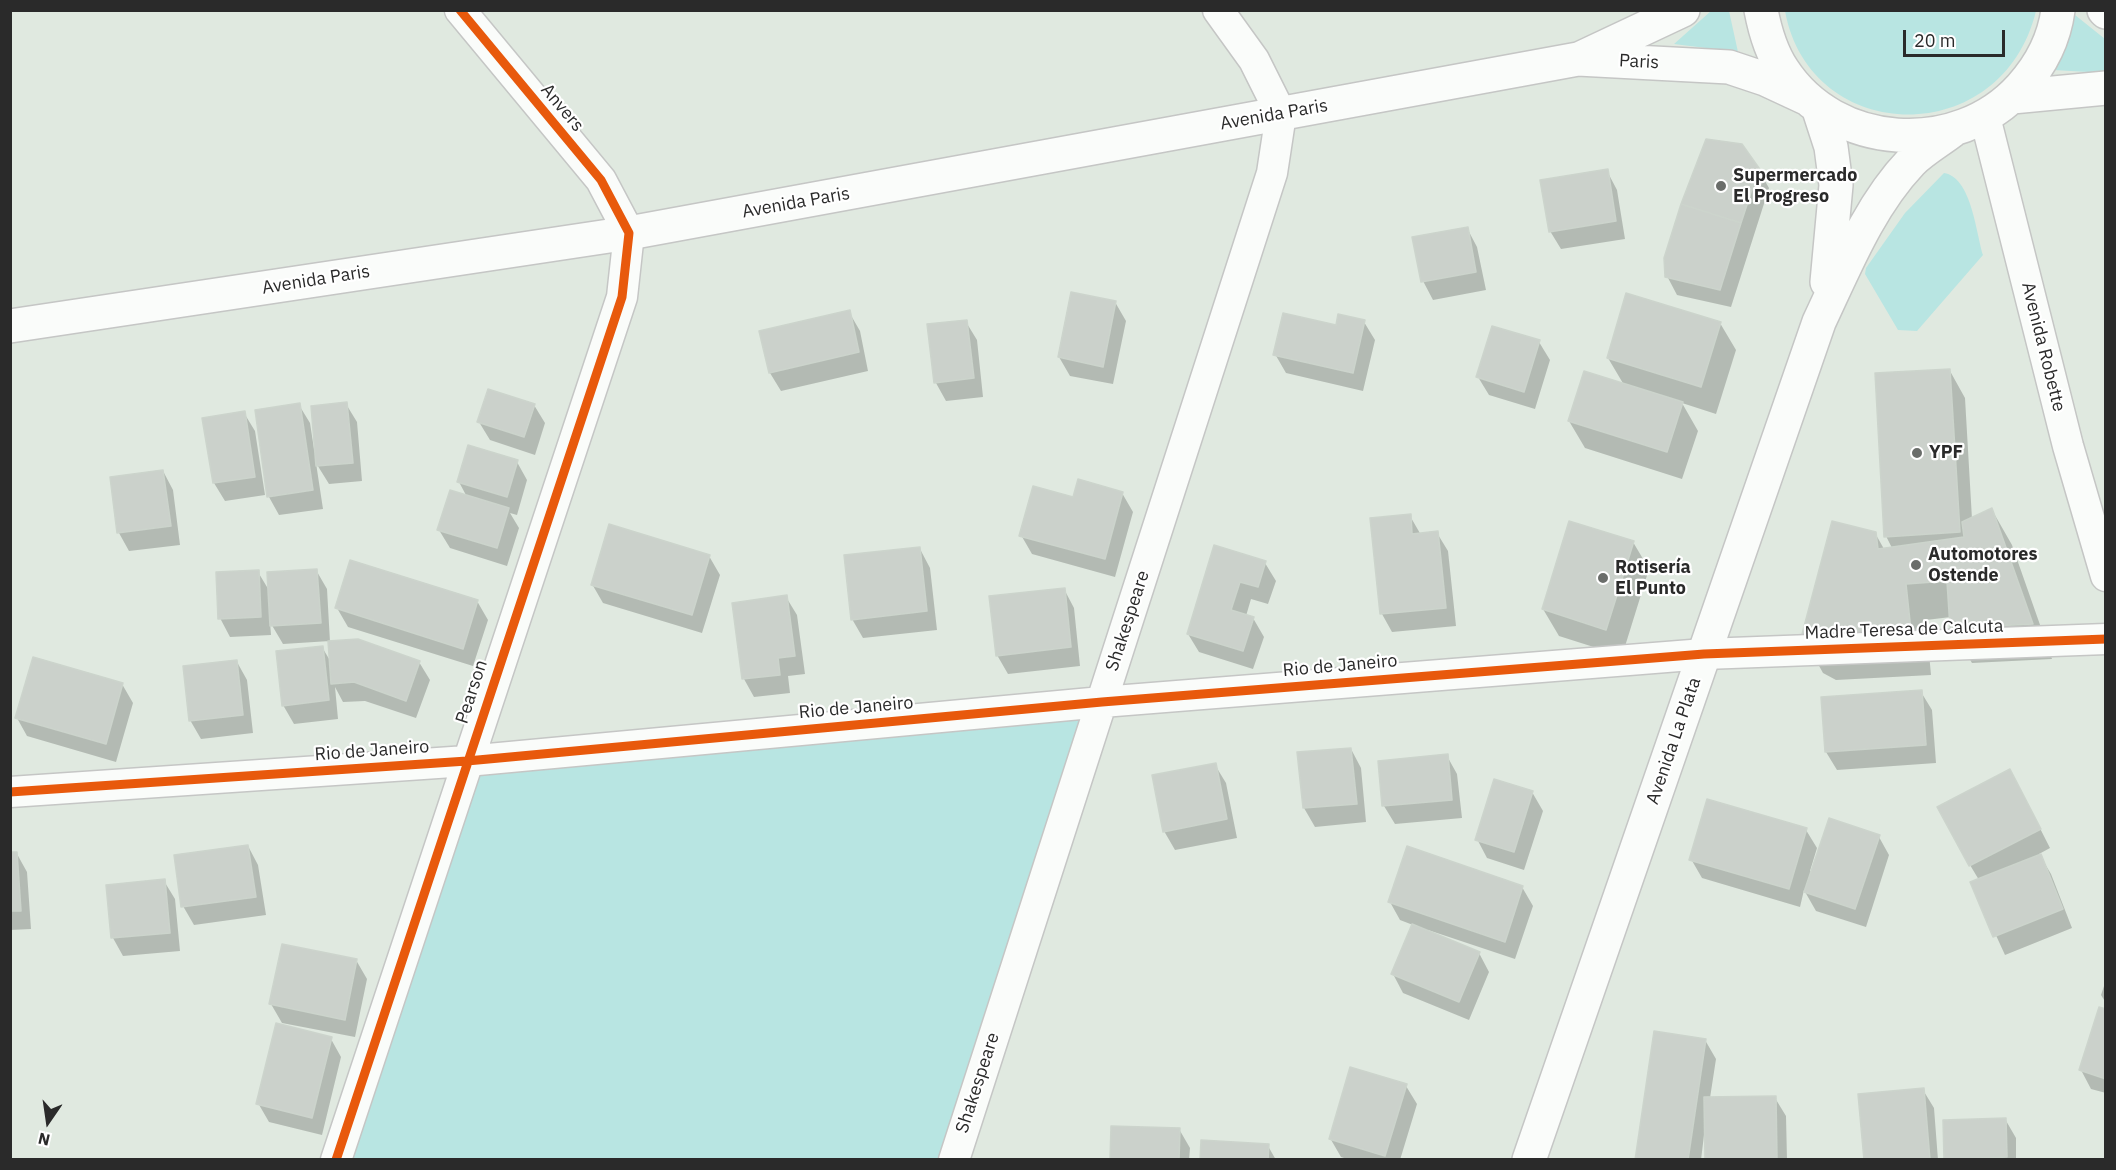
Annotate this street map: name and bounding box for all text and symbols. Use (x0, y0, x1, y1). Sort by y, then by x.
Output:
scale bar (1906, 18, 2008, 56)
text: 20 m (1914, 29, 1956, 52)
street label: Paris (1618, 50, 1660, 74)
street label: Anvers (536, 80, 588, 136)
street label: Avenida Paris (1218, 95, 1330, 135)
place label: Supermercado El Progreso (1733, 165, 1857, 207)
marker: Supermercado El Progreso (1714, 179, 1728, 193)
street label: Avenida Paris (740, 183, 852, 223)
street label: Avenida Paris (260, 261, 372, 299)
street label: Avenida Robette (2016, 280, 2070, 414)
place label: YPF (1929, 442, 1963, 464)
marker: YPF (1910, 446, 1924, 460)
place label: Automotores Ostende (1928, 544, 2038, 586)
place label: Rotisería El Punto (1615, 557, 1691, 600)
marker: Automotores Ostende (1909, 558, 1923, 572)
street label: Shakespeare (1102, 568, 1154, 674)
marker: Rotisería El Punto (1596, 571, 1610, 585)
street label: Madre Teresa de Calcuta (1804, 616, 2004, 644)
street label: Rio de Janeiro (1282, 650, 1398, 682)
street label: Pearson (452, 657, 492, 727)
street label: Avenida La Plata (1642, 675, 1706, 807)
street label: Rio de Janeiro (798, 692, 914, 724)
street label: Rio de Janeiro (314, 736, 430, 766)
street label: Shakespeare (952, 1030, 1004, 1136)
north arrow (18, 1092, 78, 1152)
text: N (36, 1128, 52, 1151)

